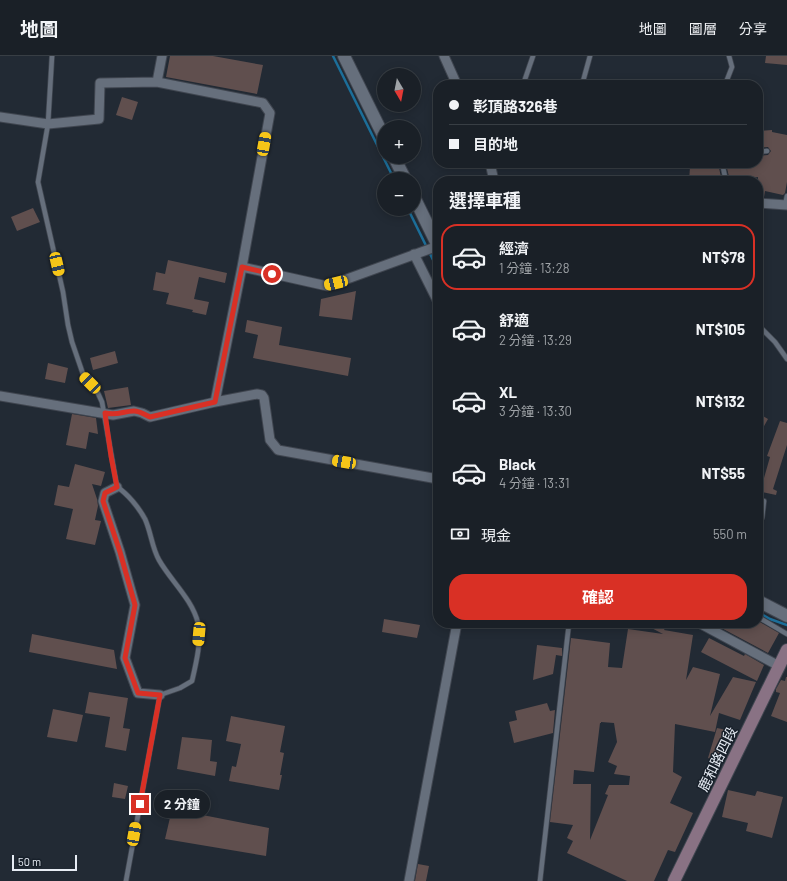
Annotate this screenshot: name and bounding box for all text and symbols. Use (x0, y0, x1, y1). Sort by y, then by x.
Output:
text: 地圖 (20, 17, 58, 40)
text: 地圖 (639, 20, 667, 37)
text: 圖層 (689, 20, 717, 37)
text: 分享 (739, 20, 767, 37)
north arrow (377, 68, 421, 112)
map controls (377, 68, 421, 216)
text: 彰頂路326巷 (473, 97, 558, 115)
button: + (377, 120, 421, 164)
car (256, 131, 272, 157)
text: 目的地 (473, 135, 518, 153)
button: − (377, 172, 421, 216)
text: 選擇車種 (449, 189, 521, 211)
icon: car (451, 239, 487, 275)
text: 經濟 (499, 239, 529, 257)
text: NT$78 (702, 248, 745, 266)
car (48, 251, 66, 277)
text: 1 分鐘 · 13:28 (499, 260, 569, 276)
route start (263, 265, 281, 283)
car (323, 274, 349, 292)
icon: car (451, 311, 487, 347)
text: 舒適 (499, 311, 529, 329)
text: NT$105 (696, 320, 745, 338)
text: 2 分鐘 · 13:29 (499, 332, 572, 348)
car (77, 370, 103, 396)
icon: car (451, 383, 487, 419)
text: XL (499, 383, 517, 401)
text: NT$132 (696, 392, 745, 410)
text: 3 分鐘 · 13:30 (499, 403, 572, 419)
car (331, 454, 357, 470)
icon: car (451, 455, 487, 491)
text: Black (499, 455, 536, 473)
text: NT$55 (701, 464, 745, 482)
text: 4 分鐘 · 13:31 (499, 475, 570, 491)
icon: cash (449, 523, 471, 545)
text: 現金 (481, 526, 511, 544)
text: 550 m (713, 526, 747, 542)
button: 確認 (449, 574, 747, 620)
car (192, 622, 206, 646)
street label: 鹿和路四段 (694, 724, 740, 794)
callout: 2 分鐘 (154, 790, 210, 818)
route end (131, 795, 149, 813)
text: 2 分鐘 (164, 796, 200, 812)
car (126, 821, 142, 847)
scale bar (12, 853, 77, 872)
text: 50 m (18, 855, 41, 868)

